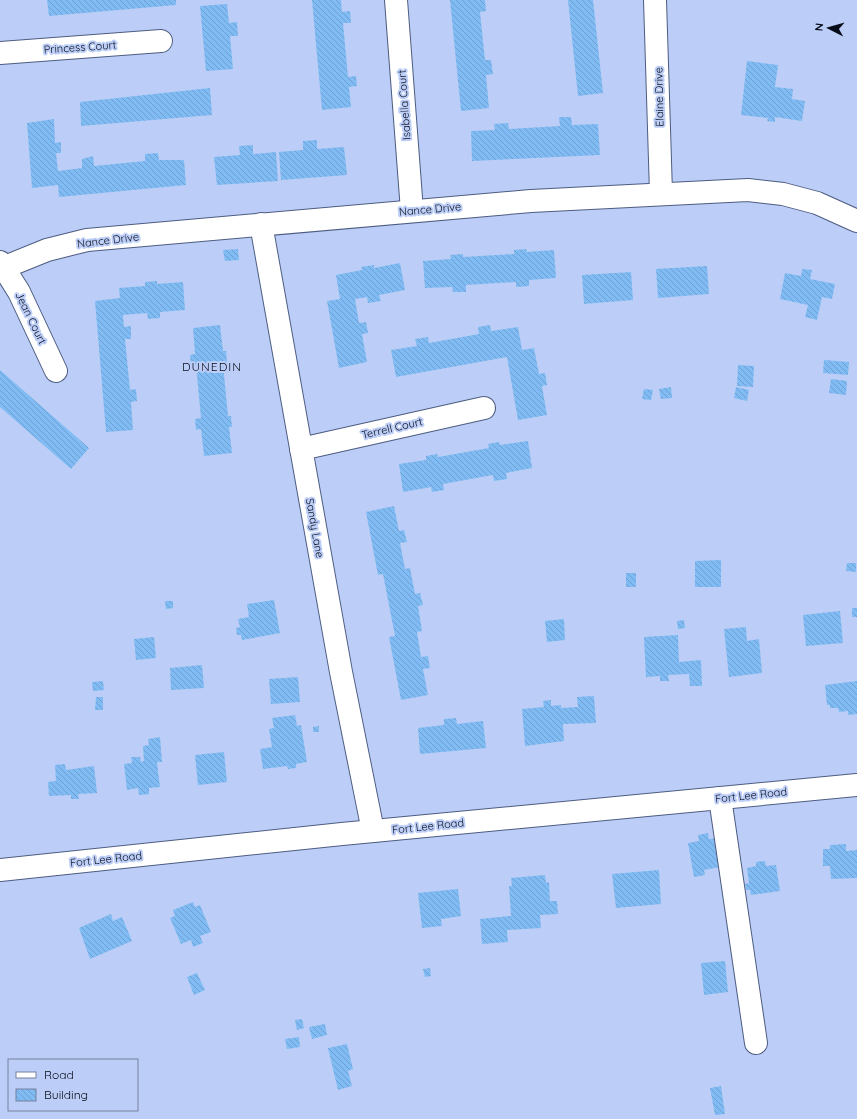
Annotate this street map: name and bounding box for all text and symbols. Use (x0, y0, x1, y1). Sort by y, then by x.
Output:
north arrow (809, 8, 849, 48)
text: N (812, 22, 826, 32)
street label: Princess Court (43, 37, 117, 57)
street label: Elaine Drive (651, 67, 667, 127)
street label: Isabella Court (395, 69, 413, 141)
street label: Nance Drive (398, 199, 462, 219)
street label: Nance Drive (76, 229, 140, 251)
street label: Jean Court (12, 289, 50, 347)
district label: DUNEDIN (182, 359, 242, 374)
street label: Terrell Court (360, 414, 424, 442)
street label: Sandy Lane (303, 497, 327, 559)
street label: Fort Lee Road (714, 784, 788, 806)
street label: Fort Lee Road (391, 815, 465, 837)
street label: Fort Lee Road (69, 848, 143, 870)
legend (8, 1059, 138, 1111)
text: Road (44, 1067, 74, 1082)
text: Building (44, 1087, 88, 1102)

